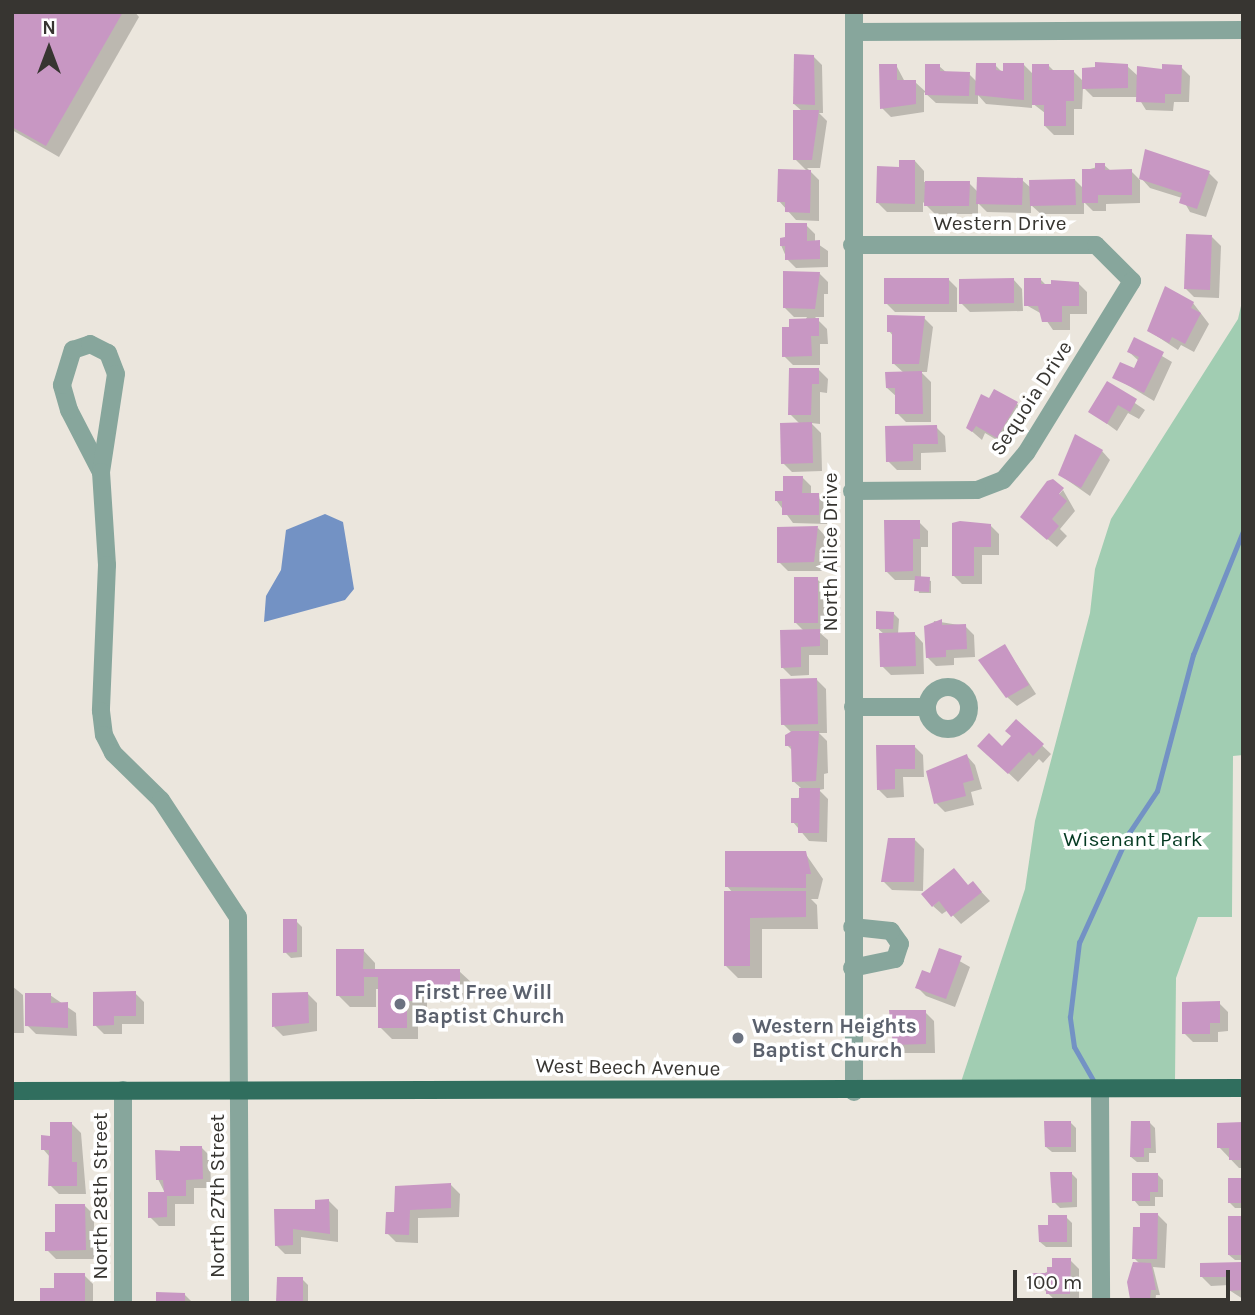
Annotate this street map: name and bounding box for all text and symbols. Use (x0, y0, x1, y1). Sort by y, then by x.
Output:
north arrow (14, 14, 84, 84)
text: N (42, 17, 56, 39)
street label: Western Drive (934, 210, 1066, 236)
street label: Sequoia Drive (985, 336, 1077, 460)
street label: North Alice Drive (817, 473, 843, 631)
park label: Wisenant Park (1063, 826, 1203, 852)
place label: First Free Will Baptist Church (414, 979, 565, 1029)
marker: First Free Will Baptist Church (392, 996, 408, 1012)
place label: Western Heights Baptist Church (752, 1013, 917, 1063)
marker: Western Heights Baptist Church (730, 1030, 746, 1046)
street label: West Beech Avenue (535, 1053, 721, 1081)
street label: North 28th Street (87, 1112, 113, 1280)
street label: North 27th Street (204, 1114, 230, 1278)
scale bar (1017, 1256, 1234, 1300)
text: 100 m (1026, 1270, 1083, 1294)

